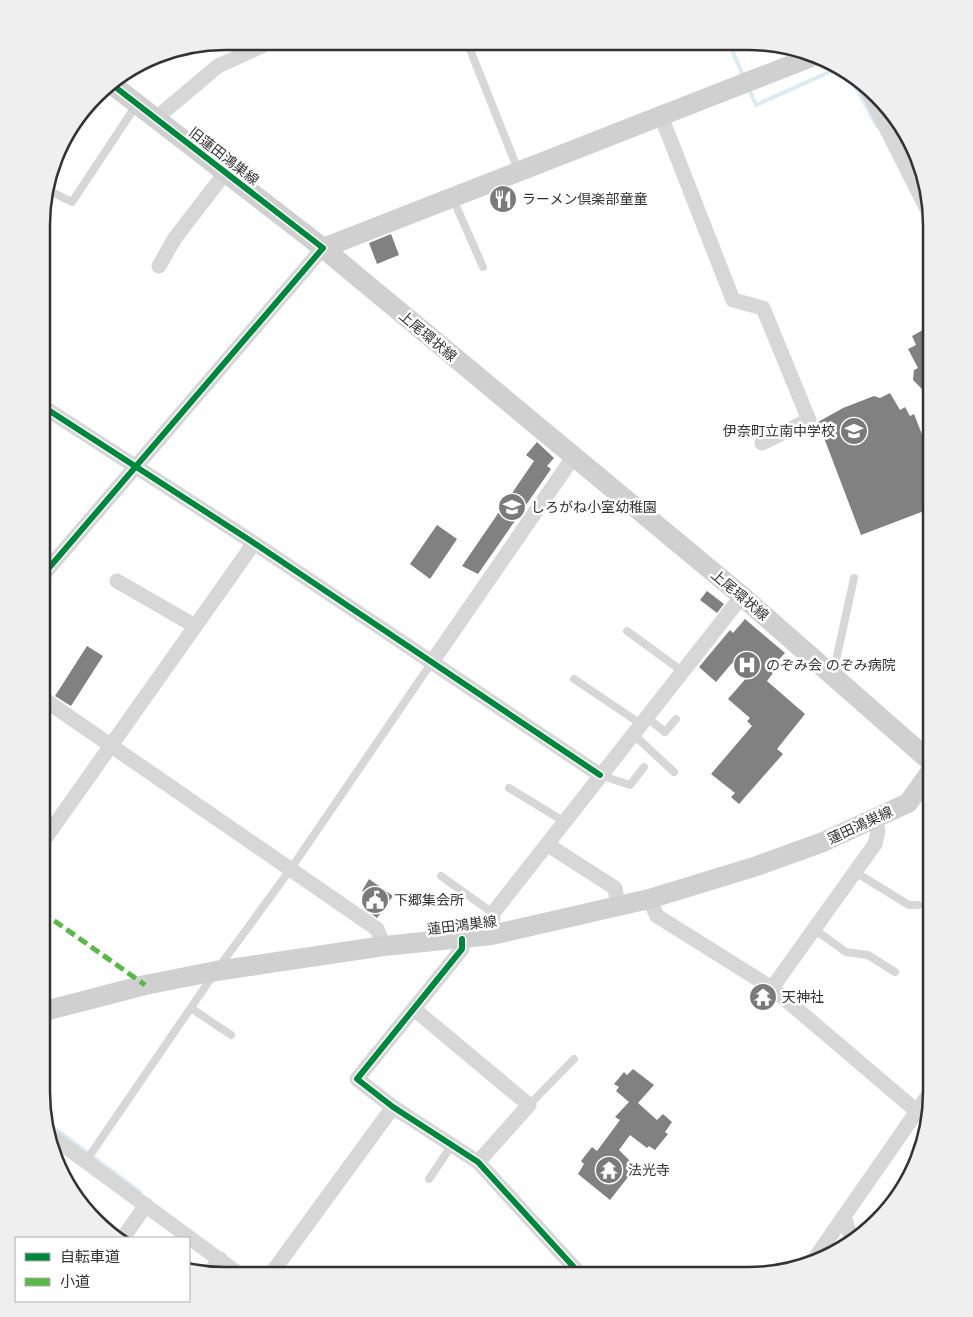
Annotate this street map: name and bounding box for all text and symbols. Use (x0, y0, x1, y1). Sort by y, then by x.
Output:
street label: 旧蓮田鴻巣線 (185, 122, 263, 189)
restaurant icon: ラーメン倶楽部童童 (488, 184, 518, 214)
place label: ラーメン倶楽部童童 (522, 189, 647, 208)
street label: 上尾環状線 (395, 306, 461, 365)
school or university icon: 伊奈町立南中学校 (839, 416, 869, 446)
place label: 伊奈町立南中学校 (723, 421, 835, 440)
school or university icon: しろがね小室幼稚園 (497, 492, 527, 522)
place label: しろがね小室幼稚園 (531, 497, 657, 516)
street label: 上尾環状線 (707, 565, 773, 624)
hospital icon: のぞみ会 のぞみ病院 (732, 650, 762, 680)
place label: のぞみ会 のぞみ病院 (766, 655, 896, 674)
street label: 蓮田鴻巣線 (824, 801, 896, 848)
public building icon: 下郷集会所 (360, 885, 390, 915)
place label: 下郷集会所 (394, 890, 464, 909)
street label: 蓮田鴻巣線 (426, 911, 498, 938)
temple icon: 天神社 (748, 982, 778, 1012)
place label: 天神社 (782, 987, 824, 1006)
temple icon: 法光寺 (594, 1155, 624, 1185)
place label: 法光寺 (628, 1160, 670, 1179)
legend (15, 1237, 190, 1302)
text: 自転車道 (60, 1246, 120, 1266)
text: 小道 (60, 1271, 90, 1291)

